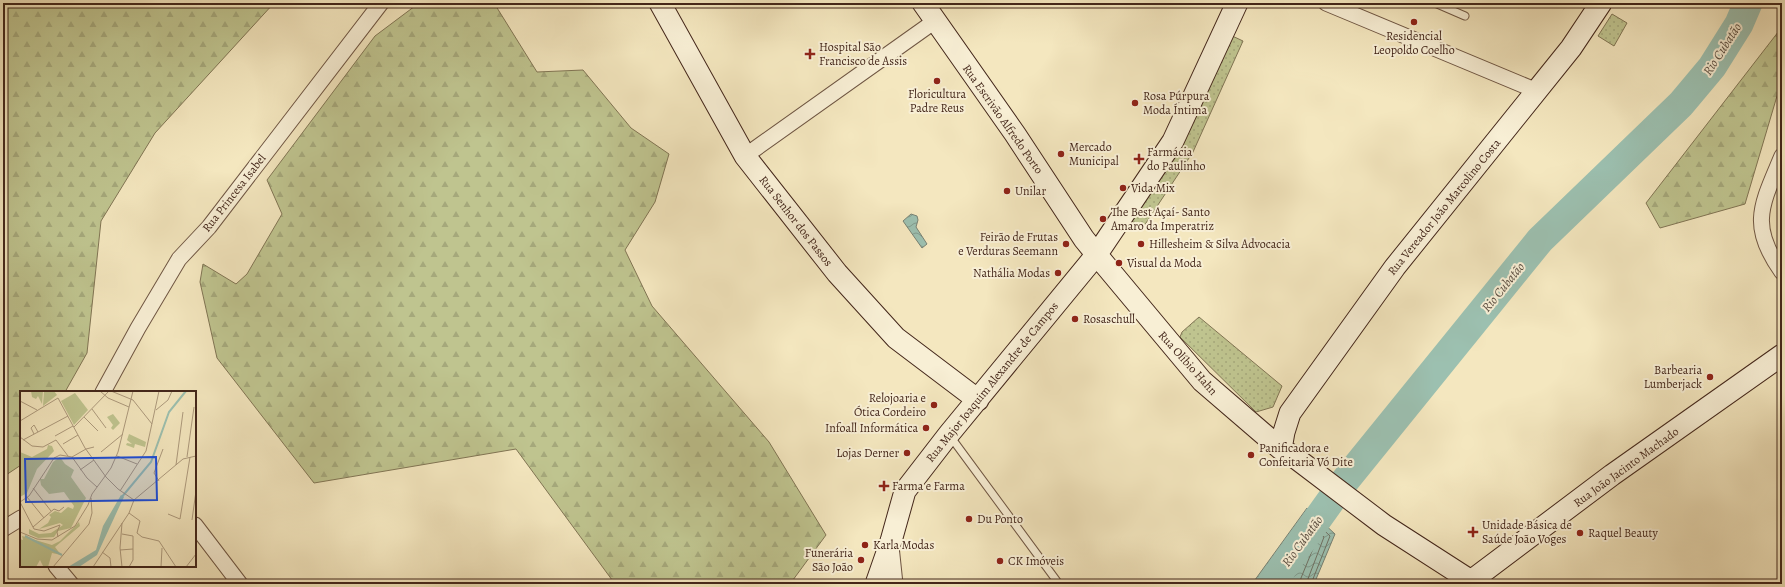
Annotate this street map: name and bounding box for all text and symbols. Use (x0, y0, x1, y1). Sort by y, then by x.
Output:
marker: Residencial Leopoldo Coelho (1409, 17, 1419, 27)
water label: Rio Cubatão (1699, 20, 1745, 78)
place label: Residencial Leopoldo Coelho (1373, 28, 1455, 58)
place label: Hospital São Francisco de Assis (819, 39, 907, 69)
marker: Hospital São Francisco de Assis (804, 48, 816, 60)
street label: Rua Escrivão Alfredo Porto (959, 61, 1047, 177)
marker: Floricultura Padre Reus (932, 76, 942, 86)
place label: Floricultura Padre Reus (908, 86, 966, 116)
place label: Rosa Púrpura Moda Íntima (1143, 88, 1210, 118)
marker: Rosa Púrpura Moda Íntima (1130, 98, 1140, 108)
street label: Rua Vereador João Marcolino Costa (1384, 135, 1504, 279)
place label: Mercado Municipal (1069, 139, 1119, 169)
place label: Farmácia do Paulinho (1147, 144, 1206, 174)
marker: Mercado Municipal (1056, 149, 1066, 159)
street label: Rua Princesa Isabel (199, 151, 269, 235)
marker: Farmácia do Paulinho (1134, 154, 1144, 164)
street label: Rua Senhor dos Passos (756, 172, 837, 270)
place label: Vida Mix (1130, 180, 1175, 196)
place label: Unilar (1015, 183, 1046, 199)
marker: Vida Mix (1118, 183, 1128, 193)
marker: Unilar (1002, 186, 1012, 196)
place label: The Best Açaí- Santo Amaro da Imperatriz (1110, 204, 1214, 234)
marker: The Best Açaí- Santo Amaro da Imperatriz (1098, 214, 1108, 224)
place label: Feirão de Frutas e Verduras Seemann (958, 229, 1058, 259)
place label: Hillesheim & Silva Advocacia (1149, 236, 1291, 252)
marker: Feirão de Frutas e Verduras Seemann (1061, 239, 1071, 249)
marker: Hillesheim & Silva Advocacia (1136, 239, 1146, 249)
place label: Visual da Moda (1126, 255, 1202, 271)
marker: Visual da Moda (1114, 258, 1124, 268)
water label: Rio Cubatão (1478, 259, 1528, 315)
place label: Nathália Modas (973, 265, 1050, 281)
marker: Nathália Modas (1053, 268, 1063, 278)
street label: Rua Major Joaquim Alexandre de Campos (922, 298, 1062, 466)
place label: Rosaschull (1083, 311, 1135, 327)
marker: Rosaschull (1070, 314, 1080, 324)
street label: Rua Olíbio Hahn (1155, 327, 1221, 399)
place label: Barbearia Lumberjack (1644, 362, 1702, 392)
marker: Barbearia Lumberjack (1705, 372, 1715, 382)
place label: Relojoaria e Ótica Cordeiro (854, 390, 926, 420)
inset map (20, 391, 196, 567)
marker: Relojoaria e Ótica Cordeiro (929, 400, 939, 410)
place label: Infoall Informática (825, 420, 918, 436)
marker: Infoall Informática (921, 423, 931, 433)
street label: Rua João Jacinto Machado (1570, 423, 1682, 511)
place label: Panificadora e Confeitaria Vó Dite (1259, 440, 1353, 470)
place label: Lojas Derner (836, 445, 899, 461)
marker: Lojas Derner (902, 448, 912, 458)
marker: Panificadora e Confeitaria Vó Dite (1246, 450, 1256, 460)
place label: Farma e Farma (892, 478, 965, 494)
marker: Farma e Farma (879, 481, 889, 491)
place label: Du Ponto (977, 511, 1023, 527)
water label: Rio Cubatão (1278, 512, 1326, 570)
marker: Du Ponto (964, 514, 974, 524)
place label: Unidade Básica de Saúde João Voges (1482, 517, 1572, 547)
place label: Raquel Beauty (1588, 525, 1659, 541)
marker: Unidade Básica de Saúde João Voges (1467, 526, 1479, 538)
marker: Raquel Beauty (1575, 528, 1585, 538)
place label: Karla Modas (873, 537, 934, 553)
marker: Karla Modas (860, 540, 870, 550)
place label: Funerária São João (805, 545, 853, 575)
place label: CK Imóveis (1008, 553, 1064, 569)
marker: Funerária São João (856, 555, 866, 565)
marker: CK Imóveis (995, 556, 1005, 566)

